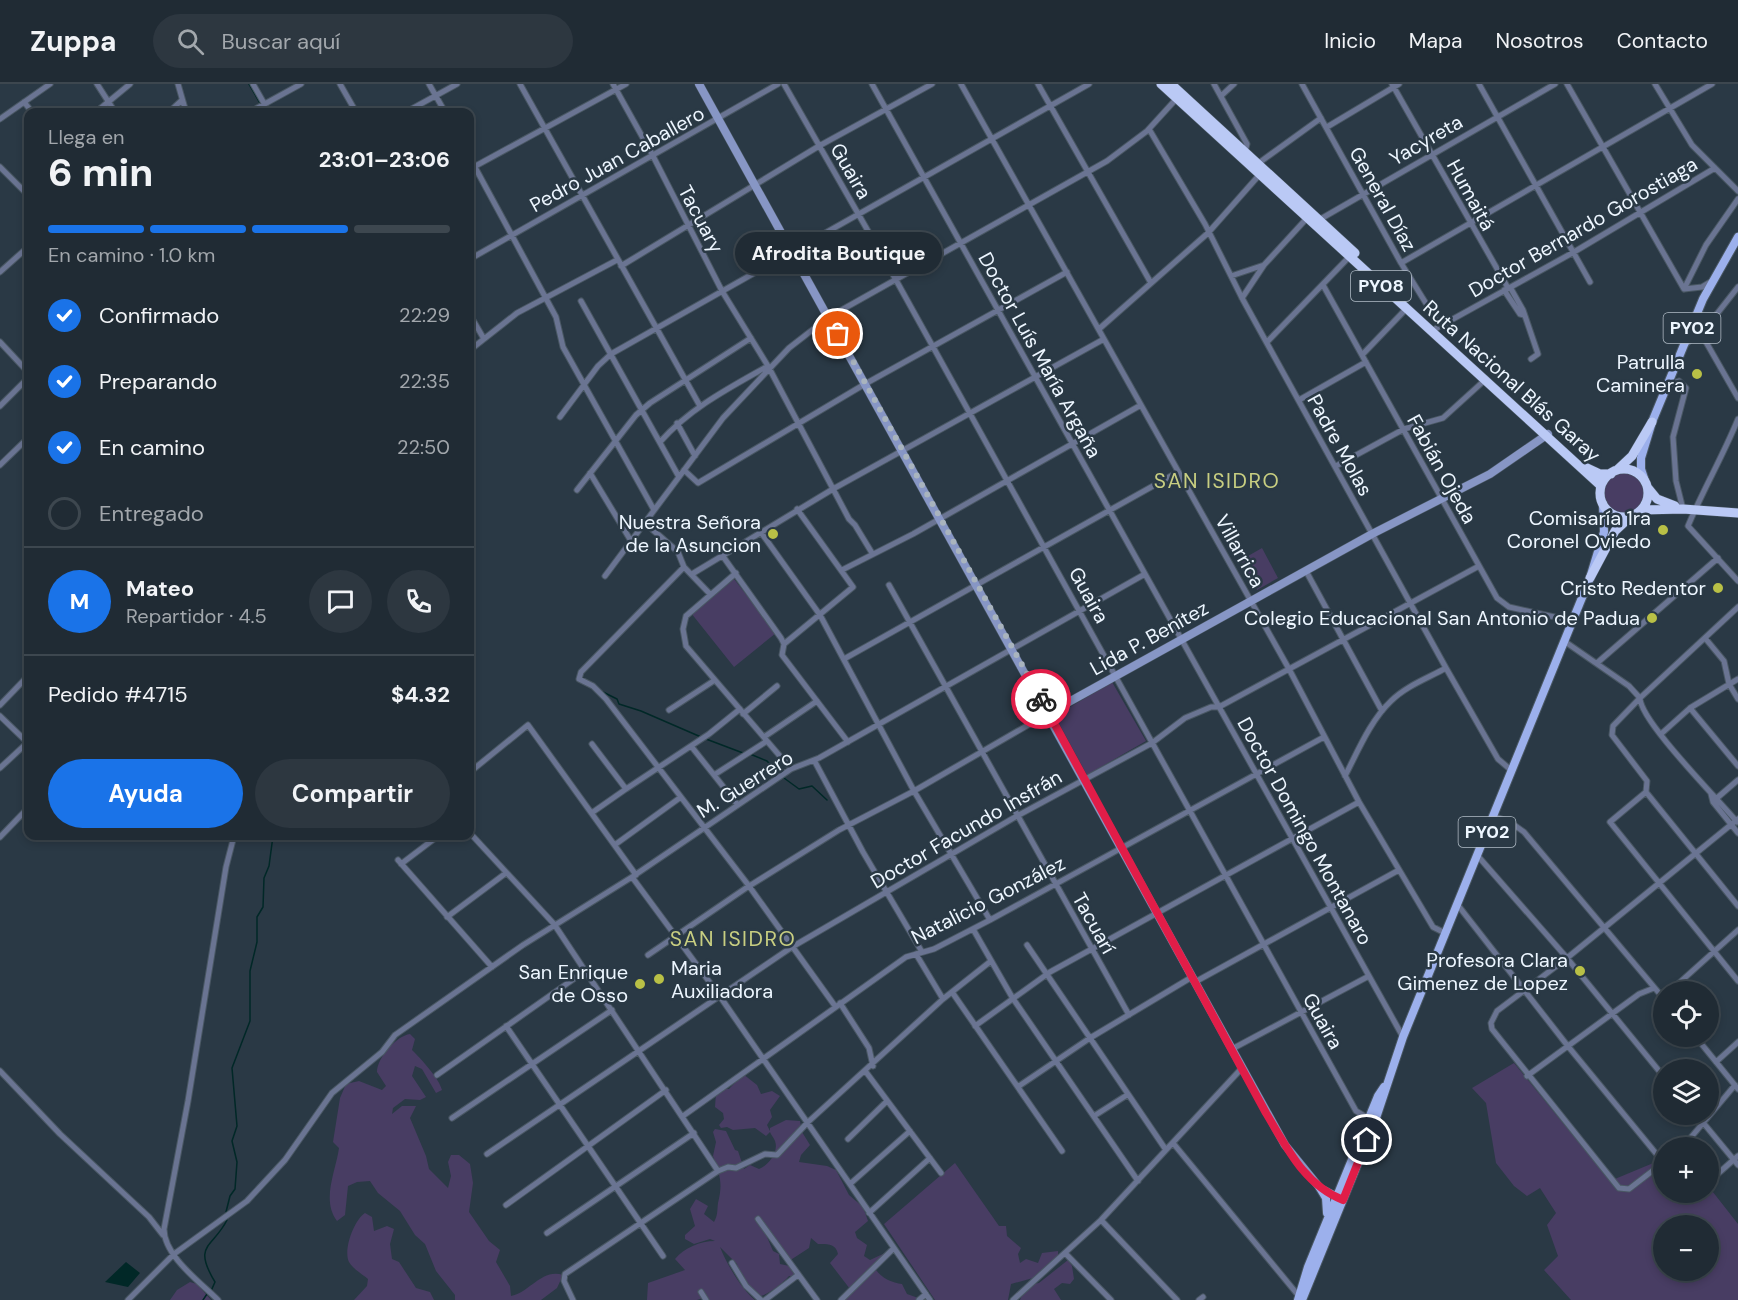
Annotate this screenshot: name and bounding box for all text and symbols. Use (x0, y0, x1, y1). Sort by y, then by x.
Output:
search box (153, 14, 573, 68)
text: Zuppa (30, 23, 117, 60)
icon: search (174, 25, 207, 58)
text: Buscar aquí (222, 27, 340, 56)
text: Inicio (1324, 27, 1376, 55)
text: Mapa (1409, 27, 1463, 55)
text: Nosotros (1496, 27, 1584, 55)
text: Contacto (1617, 27, 1708, 55)
street label: Pedro Juan Caballero (525, 100, 709, 218)
street label: Yacyreta (1385, 109, 1467, 171)
text: Llega en (48, 124, 125, 150)
street label: Guaira (825, 138, 877, 204)
street label: General Díaz (1344, 142, 1422, 256)
text: 23:01–23:06 (319, 145, 450, 174)
text: 6 min (48, 147, 153, 198)
street label: Doctor Bernardo Gorostiaga (1464, 151, 1702, 303)
street label: Humaitá (1441, 155, 1501, 235)
street label: Tacuary (672, 181, 730, 257)
callout: Afrodita Boutique (734, 232, 942, 274)
text: Afrodita Boutique (751, 240, 926, 266)
text: En camino · 1.0 km (48, 242, 215, 268)
street label: Doctor Luís María Argaña (973, 248, 1107, 462)
road number: PY08 (1351, 271, 1411, 301)
street label: Ruta Nacional Blás Garay (1418, 294, 1606, 468)
icon: check (48, 299, 81, 332)
text: Confirmado (99, 301, 219, 330)
text: 22:29 (399, 302, 450, 328)
pin (812, 308, 863, 359)
road number: PY02 (1664, 313, 1720, 343)
icon: bag (821, 317, 854, 350)
place label: Patrulla Caminera (1596, 349, 1685, 398)
icon: check (48, 365, 81, 398)
text: Preparando (99, 367, 217, 396)
marker: Patrulla Caminera (1690, 367, 1704, 381)
text: 22:35 (399, 368, 450, 394)
street label: Padre Molas (1301, 390, 1379, 500)
street label: Fabián Ojeda (1401, 410, 1483, 528)
icon: check (48, 431, 81, 464)
text: En camino (99, 433, 205, 462)
text: 22:50 (397, 434, 450, 460)
district label: SAN ISIDRO (1154, 467, 1280, 495)
text: Entregado (99, 499, 204, 528)
place label: Comisaría 1ra Coronel Oviedo (1507, 505, 1651, 554)
place label: Nuestra Señora de la Asuncion (619, 509, 761, 558)
street label: Villarrica (1209, 510, 1271, 592)
marker: Comisaría 1ra Coronel Oviedo (1656, 523, 1670, 537)
marker: Nuestra Señora de la Asuncion (766, 527, 780, 541)
street label: Guaira (1063, 562, 1115, 628)
button: chat (309, 570, 372, 633)
button: phone (387, 570, 450, 633)
text: Mateo (126, 574, 194, 603)
place label: Cristo Redentor (1560, 575, 1706, 601)
marker: Cristo Redentor (1711, 581, 1725, 595)
text: M (70, 587, 89, 616)
street label: Lida P. Benítez (1085, 595, 1213, 681)
text: Repartidor · 4.5 (126, 603, 267, 629)
place label: Colegio Educacional San Antonio de Padua (1244, 605, 1640, 631)
marker: Colegio Educacional San Antonio de Padua (1645, 611, 1659, 625)
courier (1011, 669, 1071, 729)
text: Pedido #4715 (48, 680, 188, 709)
text: $4.32 (391, 680, 450, 709)
icon: bike (1025, 683, 1058, 716)
street label: Doctor Domingo Montanaro (1231, 712, 1379, 950)
street label: M. Guerrero (692, 744, 798, 824)
button: Ayuda (48, 759, 243, 828)
button: Compartir (255, 759, 450, 828)
street label: Doctor Facundo Insfrán (866, 764, 1066, 894)
road number: PY02 (1458, 817, 1516, 847)
street label: Natalicio González (907, 850, 1069, 950)
street label: Tacuarí (1067, 888, 1122, 959)
district label: SAN ISIDRO (670, 925, 796, 953)
place label: Profesora Clara Gimenez de Lopez (1397, 947, 1568, 996)
place label: Maria Auxiliadora (671, 955, 773, 1004)
place label: San Enrique de Osso (518, 959, 628, 1008)
marker: Profesora Clara Gimenez de Lopez (1573, 964, 1587, 978)
marker: Maria Auxiliadora (652, 972, 666, 986)
marker: San Enrique de Osso (633, 977, 647, 991)
map controls (1653, 981, 1719, 1281)
button: locate (1653, 981, 1719, 1047)
street label: Guaira (1297, 988, 1349, 1054)
button: layers (1653, 1059, 1719, 1125)
pin (1341, 1114, 1392, 1165)
icon: home (1350, 1123, 1383, 1156)
button: + (1653, 1137, 1719, 1203)
button: − (1653, 1215, 1719, 1281)

